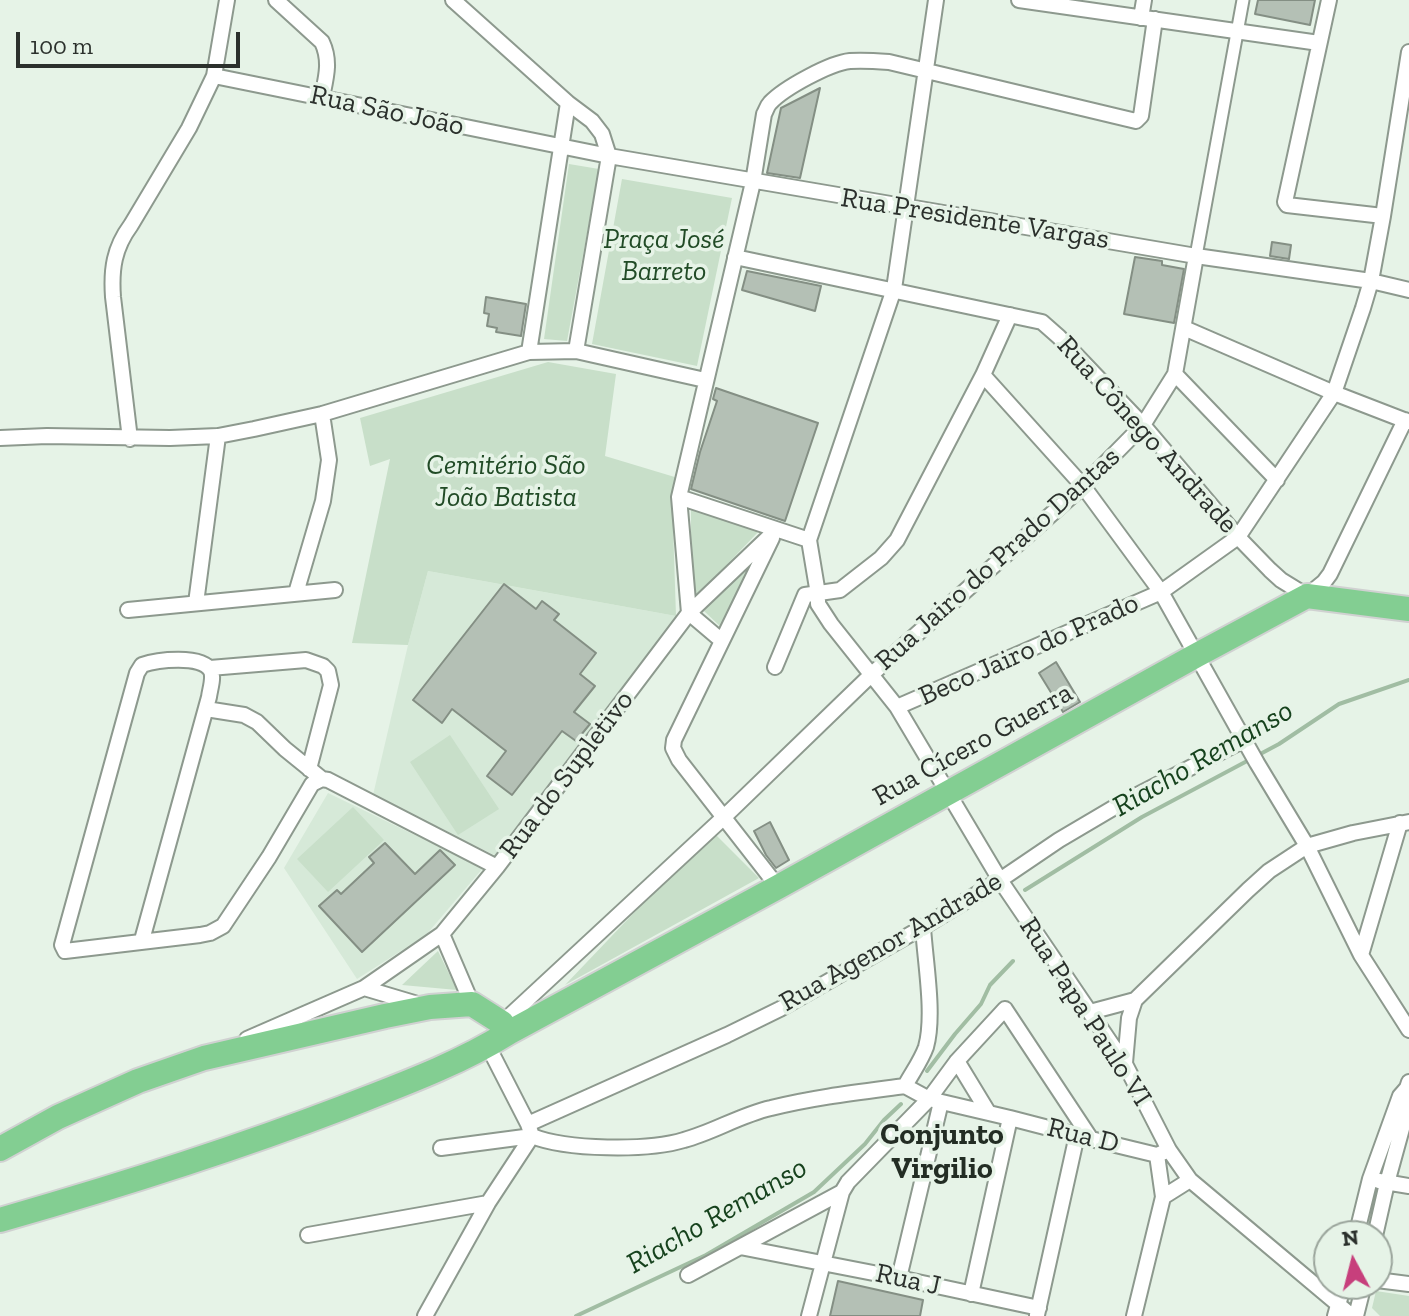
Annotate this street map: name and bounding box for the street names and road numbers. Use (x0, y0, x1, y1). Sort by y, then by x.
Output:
street label: Rua São João (307, 78, 467, 144)
street label: Rua Presidente Vargas (838, 181, 1112, 257)
street label: Rua Cônego Andrade (1050, 329, 1244, 541)
street label: Rua Jairo do Prado Dantas (869, 440, 1127, 678)
street label: Beco Jairo do Prado (914, 587, 1144, 713)
street label: Rua Cícero Guerra (867, 676, 1079, 814)
street label: Rua do Supletivo (493, 684, 641, 866)
street label: Rua Agenor Andrade (774, 865, 1008, 1019)
street label: Rua Papa Paulo VI (1012, 911, 1158, 1113)
street label: Rua D (1044, 1111, 1122, 1161)
street label: Rua J (872, 1257, 944, 1303)

